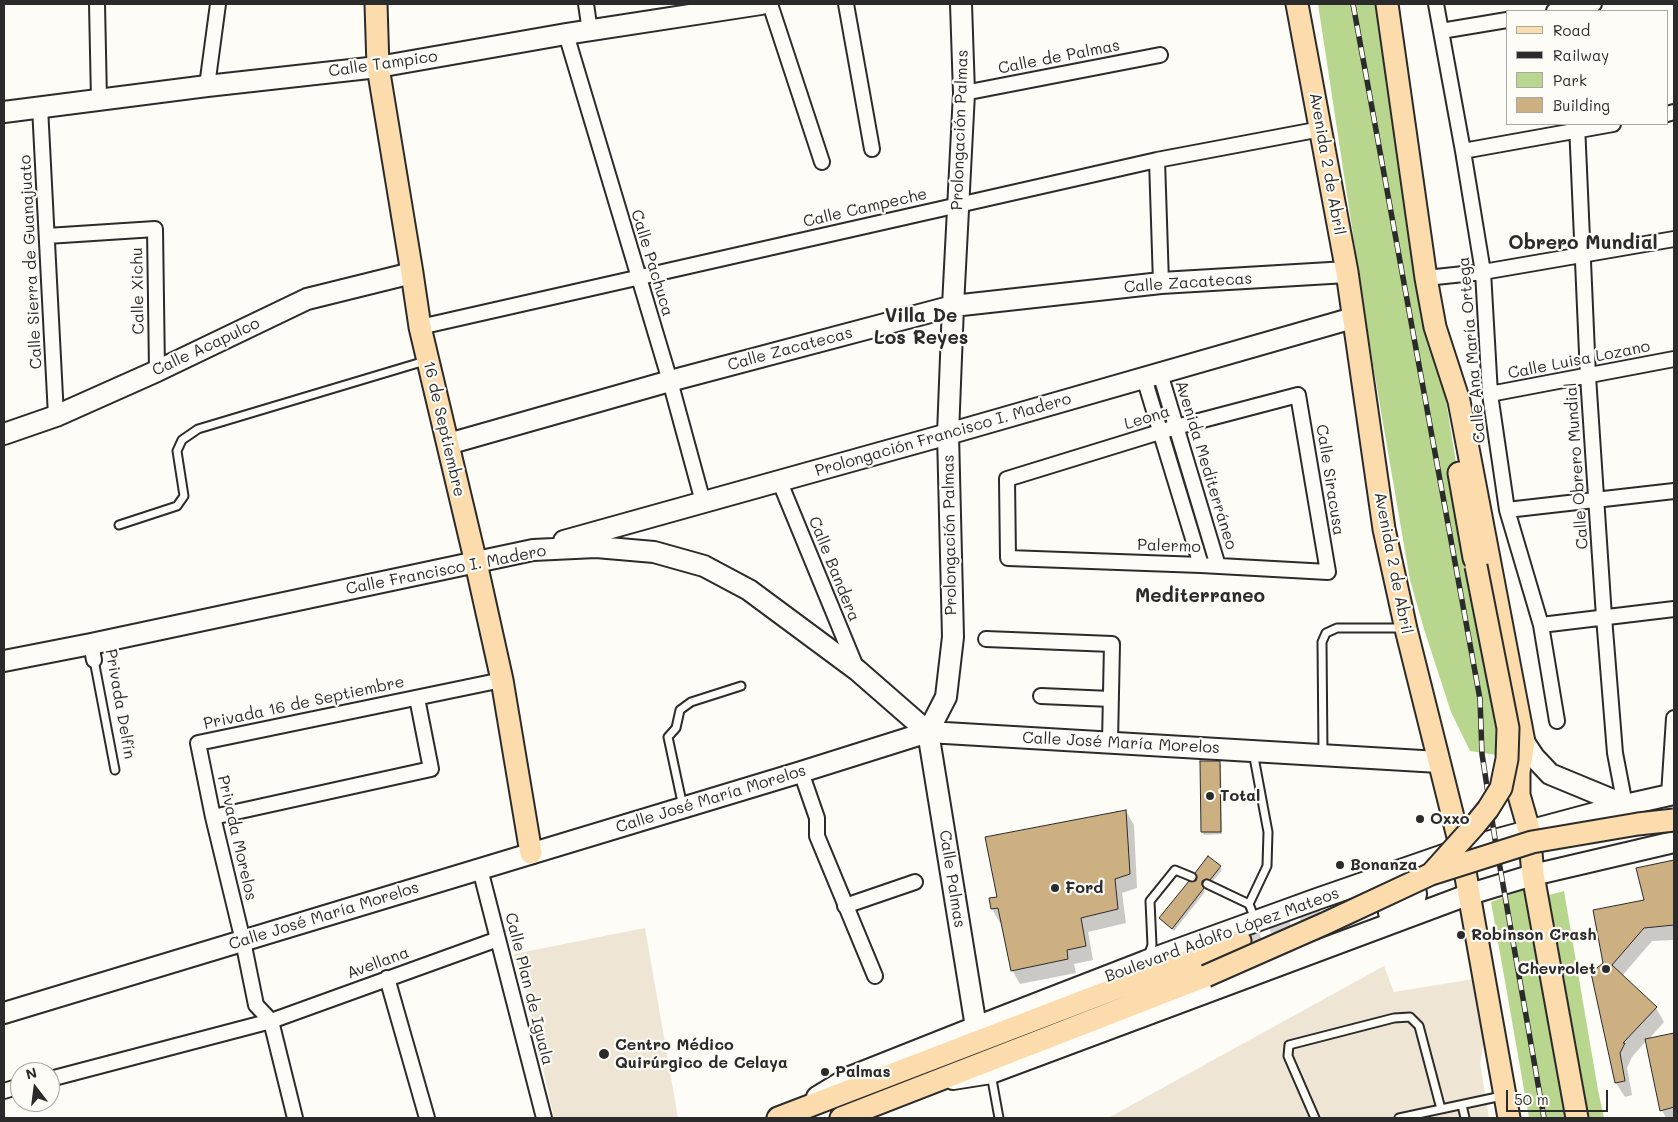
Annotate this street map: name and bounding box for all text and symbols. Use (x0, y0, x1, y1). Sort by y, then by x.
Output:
legend (1506, 10, 1668, 125)
text: Road (1553, 20, 1590, 40)
street label: Calle de Palmas (996, 36, 1122, 78)
text: Railway (1553, 45, 1609, 65)
street label: Calle Tampico (327, 47, 439, 81)
street label: Prolongación Palmas (948, 49, 972, 211)
text: Park (1553, 70, 1587, 90)
street label: Avenida 2 de Abril (1305, 91, 1349, 237)
text: Building (1553, 95, 1610, 115)
street label: Calle Sierra de Guanajuato (16, 154, 46, 370)
street label: Calle Campeche (801, 184, 929, 232)
street label: Calle Pachuca (627, 207, 677, 319)
district label: Obrero Mundial (1508, 232, 1658, 254)
street label: Calle Xichu (128, 247, 148, 335)
street label: Calle Ana María Ortega (1454, 256, 1490, 444)
street label: Calle Zacatecas (1123, 269, 1253, 297)
district label: Villa De Los Reyes (874, 305, 968, 349)
street label: Calle Acapulco (149, 314, 263, 380)
street label: Calle Zacatecas (725, 323, 855, 375)
street label: Calle Luisa Lozano (1506, 337, 1652, 383)
street label: 16 de Septiembre (419, 359, 469, 499)
street label: Avenida Mediterráneo (1171, 378, 1241, 552)
street label: Calle Obrero Mundial (1562, 382, 1592, 550)
street label: Prolongación Francisco I. Madero (813, 389, 1073, 481)
street label: Leona (1122, 402, 1172, 434)
street label: Calle Siracusa (1312, 423, 1348, 537)
street label: Prolongación Palmas (939, 454, 961, 616)
street label: Avenida 2 de Abril (1370, 490, 1416, 636)
street label: Calle Bandera (804, 514, 864, 624)
street label: Palermo (1137, 535, 1201, 557)
street label: Calle Francisco I. Madero (344, 541, 548, 599)
district label: Mediterraneo (1135, 585, 1265, 607)
street label: Privada Delfín (101, 647, 139, 761)
street label: Privada 16 de Septiembre (202, 672, 406, 734)
street label: Calle José María Morelos (1022, 728, 1220, 758)
street label: Calle José María Morelos (614, 761, 808, 837)
street label: Privada Morelos (213, 774, 261, 902)
place label: Total (1220, 786, 1260, 806)
marker: Total (1204, 790, 1216, 802)
place label: Oxxo (1430, 809, 1470, 829)
marker: Oxxo (1414, 813, 1426, 825)
street label: Calle Palmas (935, 829, 969, 929)
place label: Bonanza (1350, 855, 1418, 875)
marker: Bonanza (1334, 859, 1346, 871)
street label: Calle José María Morelos (227, 878, 421, 954)
place label: Ford (1065, 878, 1103, 898)
marker: Ford (1049, 882, 1061, 894)
street label: Boulevard Adolfo López Mateos (1102, 884, 1342, 986)
street label: Calle Plan de Iguala (501, 911, 557, 1067)
place label: Robinson Crash (1471, 925, 1597, 945)
marker: Robinson Crash (1455, 929, 1467, 941)
street label: Avellana (344, 943, 412, 983)
place label: Chevrolet (1518, 959, 1596, 979)
marker: Chevrolet (1600, 963, 1612, 975)
place label: Centro Médico Quirúrgico de Celaya (615, 1035, 788, 1073)
marker: Centro Médico Quirúrgico de Celaya (597, 1047, 611, 1061)
north arrow (10, 1062, 60, 1112)
text: N (24, 1062, 39, 1084)
place label: Palmas (835, 1062, 891, 1082)
marker: Palmas (819, 1066, 831, 1078)
scale bar (1508, 1080, 1610, 1112)
text: 50 m (1514, 1089, 1549, 1109)

